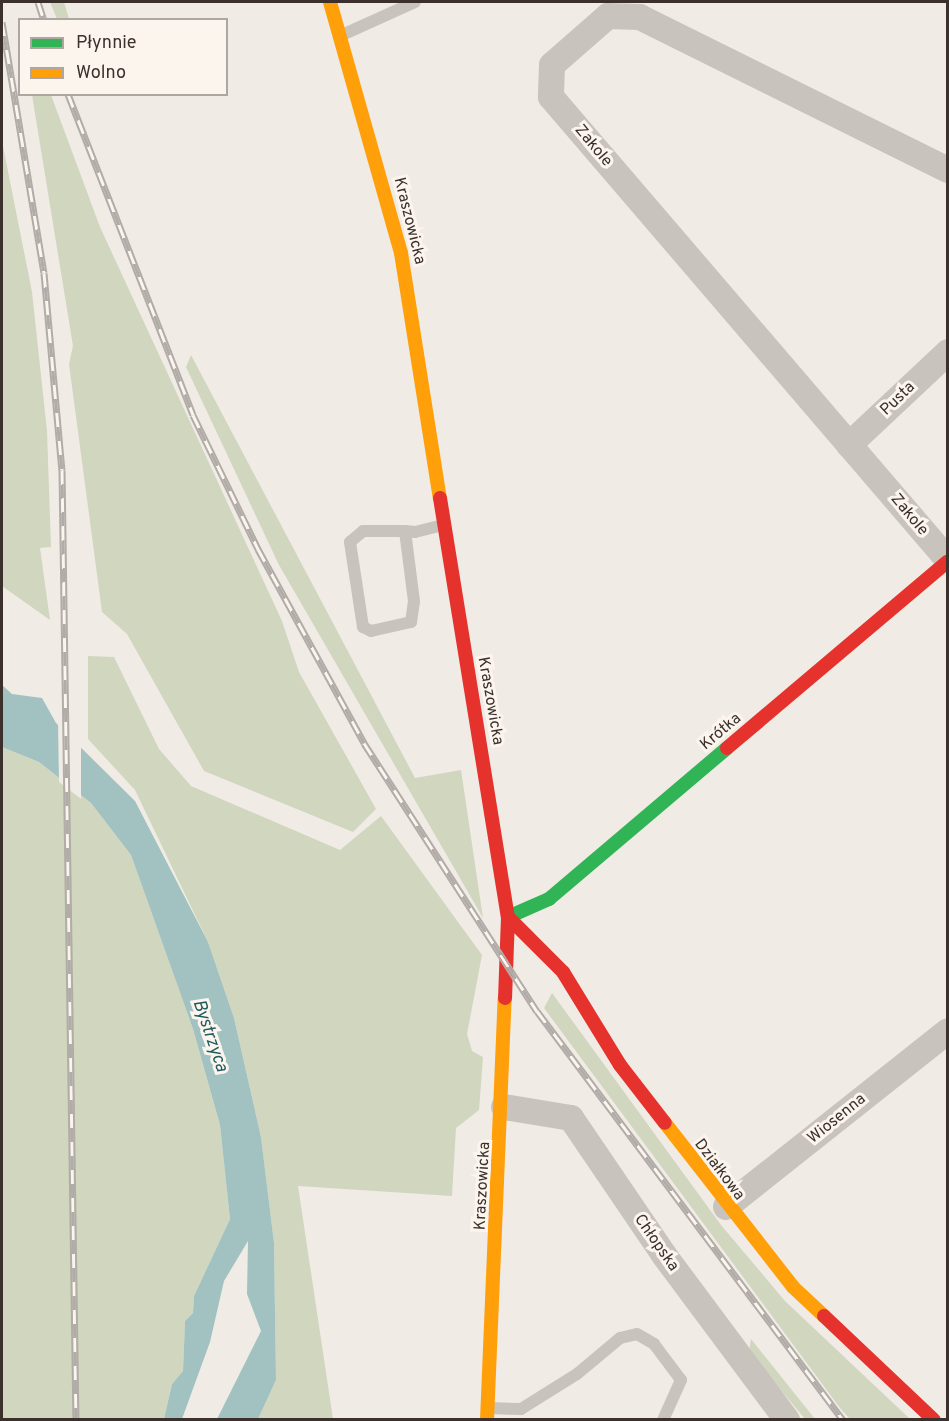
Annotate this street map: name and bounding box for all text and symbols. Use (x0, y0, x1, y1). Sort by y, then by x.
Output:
legend (18, 18, 228, 96)
text: Płynnie (76, 32, 137, 55)
text: Wolno (76, 62, 126, 85)
street label: Zakole (570, 121, 616, 171)
street label: Kraszowicka (389, 176, 429, 266)
street label: Pusta (877, 378, 919, 420)
street label: Zakole (886, 490, 932, 540)
street label: Kraszowicka (473, 656, 507, 746)
street label: Krótka (697, 709, 745, 755)
water label: Bystrzyca (187, 997, 231, 1075)
street label: Wiosenna (804, 1090, 870, 1148)
street label: Działkowa (690, 1136, 748, 1204)
street label: Kraszowicka (471, 1141, 495, 1231)
street label: Chłopska (629, 1211, 683, 1275)

